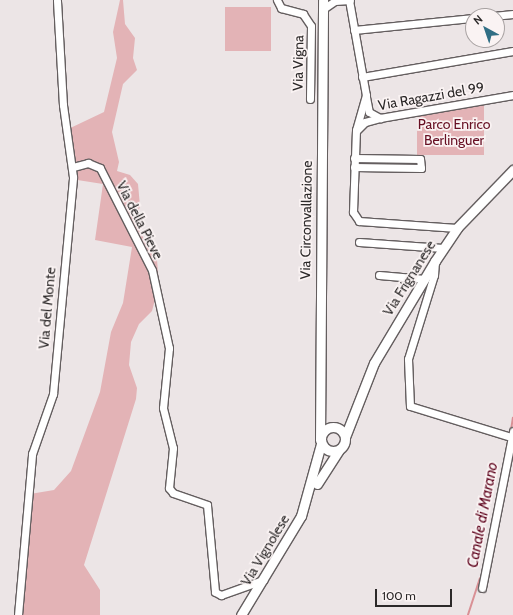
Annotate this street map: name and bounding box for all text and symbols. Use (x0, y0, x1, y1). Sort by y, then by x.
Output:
north arrow (465, 8, 505, 48)
text: N (470, 12, 485, 27)
street label: Via Vigna (289, 35, 307, 91)
street label: Via Ragazzi del 99 (377, 78, 485, 114)
park label: Parco Enrico Berlinguer (418, 116, 490, 148)
street label: Via Circonvallazione (297, 160, 315, 280)
street label: Via della Pieve (113, 178, 167, 262)
street label: Via Frignanese (379, 237, 439, 319)
street label: Via del Monte (35, 267, 59, 349)
water label: Canale di Marano (464, 461, 502, 569)
street label: Via Vignolese (237, 511, 293, 589)
scale bar (377, 581, 454, 607)
text: 100 m (382, 588, 416, 603)

